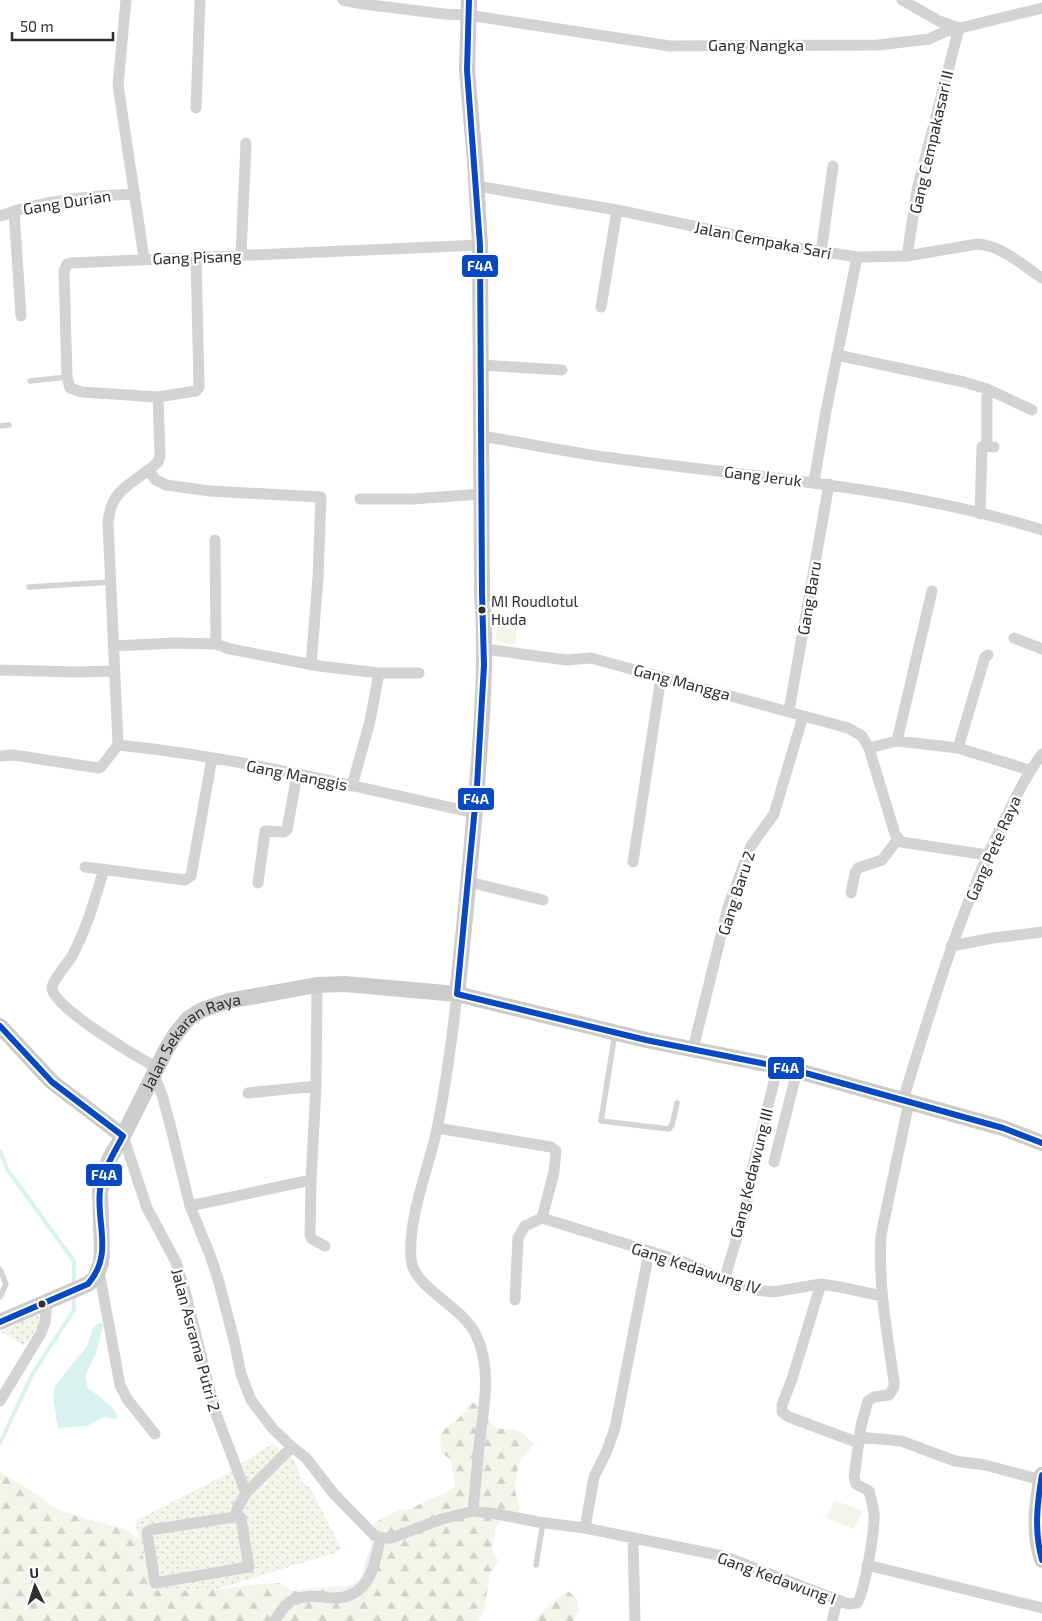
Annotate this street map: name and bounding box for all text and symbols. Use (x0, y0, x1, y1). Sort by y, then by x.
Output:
scale bar (12, 10, 114, 42)
text: 50 m (20, 17, 54, 35)
street label: Gang Nangka (708, 35, 804, 54)
street label: Gang Cempakasari II (905, 68, 956, 215)
street label: Gang Durian (22, 185, 112, 218)
street label: Jalan Cempaka Sari (693, 217, 833, 262)
street label: Gang Pisang (152, 245, 242, 268)
line badge: F4A (461, 254, 499, 278)
text: F4A (467, 257, 494, 274)
street label: Gang Jeruk (723, 461, 803, 490)
street label: Gang Baru (793, 559, 824, 636)
place label: MI Roudlotul Huda (491, 592, 579, 628)
marker: MI Roudlotul Huda (477, 605, 487, 615)
street label: Gang Mangga (632, 659, 733, 704)
street label: Gang Manggis (245, 755, 349, 794)
line badge: F4A (457, 787, 495, 811)
text: F4A (463, 790, 490, 807)
street label: Gang Pete Raya (961, 792, 1024, 903)
street label: Gang Baru 2 (713, 848, 758, 937)
street label: Jalan Sekaran Raya (137, 989, 242, 1093)
line badge: F4A (767, 1056, 805, 1080)
text: F4A (773, 1059, 800, 1076)
street label: Gang Kedawung III (725, 1106, 776, 1240)
line badge: F4A (85, 1163, 123, 1187)
text: F4A (91, 1166, 118, 1183)
street label: Gang Kedawung IV (629, 1238, 763, 1297)
street label: Jalan Asrama Putri 2 (168, 1266, 225, 1414)
unlabelled marker (37, 1299, 47, 1309)
street label: Gang Kedawung I (715, 1547, 839, 1608)
north arrow (10, 1561, 60, 1611)
text: U (29, 1564, 39, 1581)

